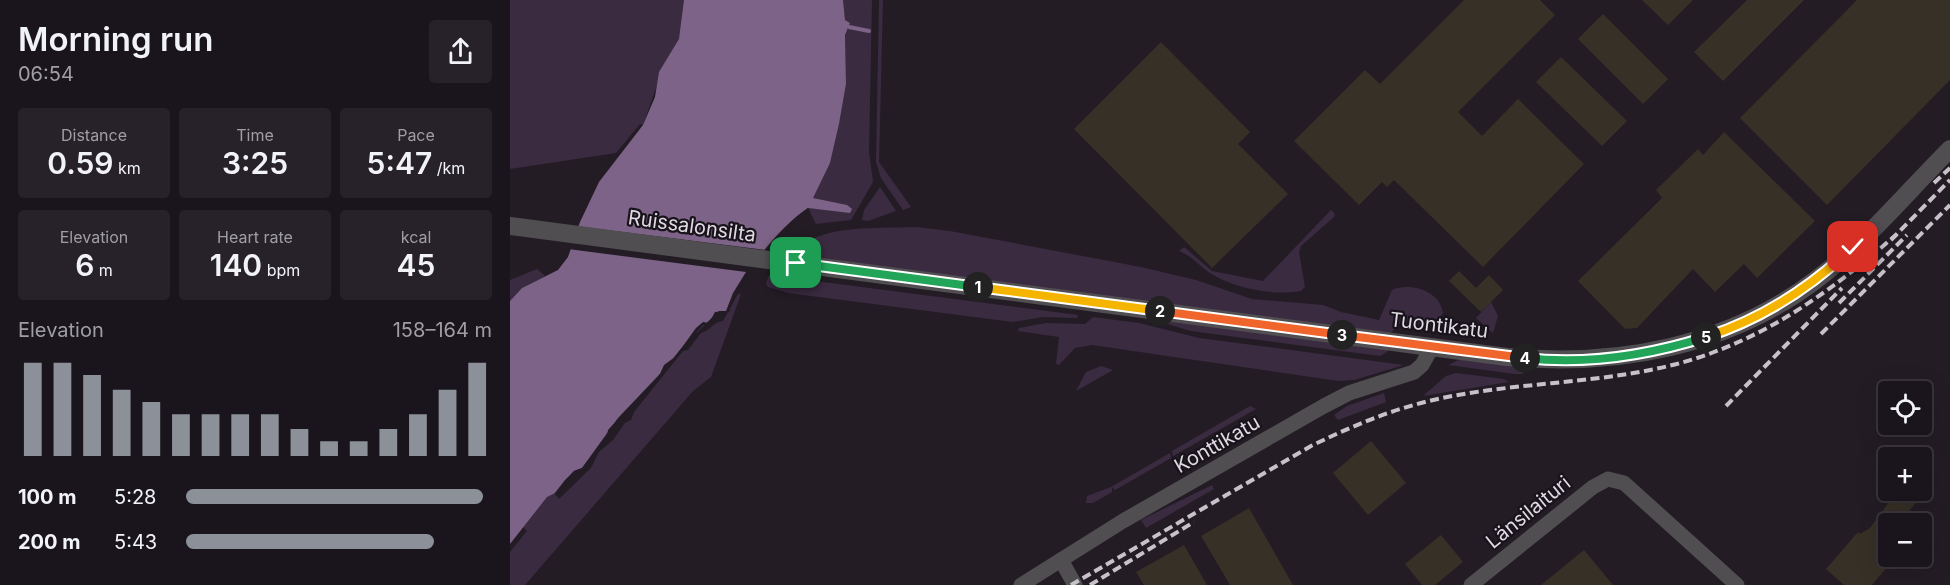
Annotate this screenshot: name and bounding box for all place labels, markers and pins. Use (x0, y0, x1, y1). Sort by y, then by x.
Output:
pin (1827, 221, 1878, 272)
pin (770, 237, 821, 288)
pin: 1 (963, 272, 993, 302)
pin: 2 (1145, 296, 1175, 326)
pin: 3 (1327, 320, 1357, 350)
pin: 5 (1691, 322, 1721, 352)
pin: 4 (1510, 343, 1540, 373)

